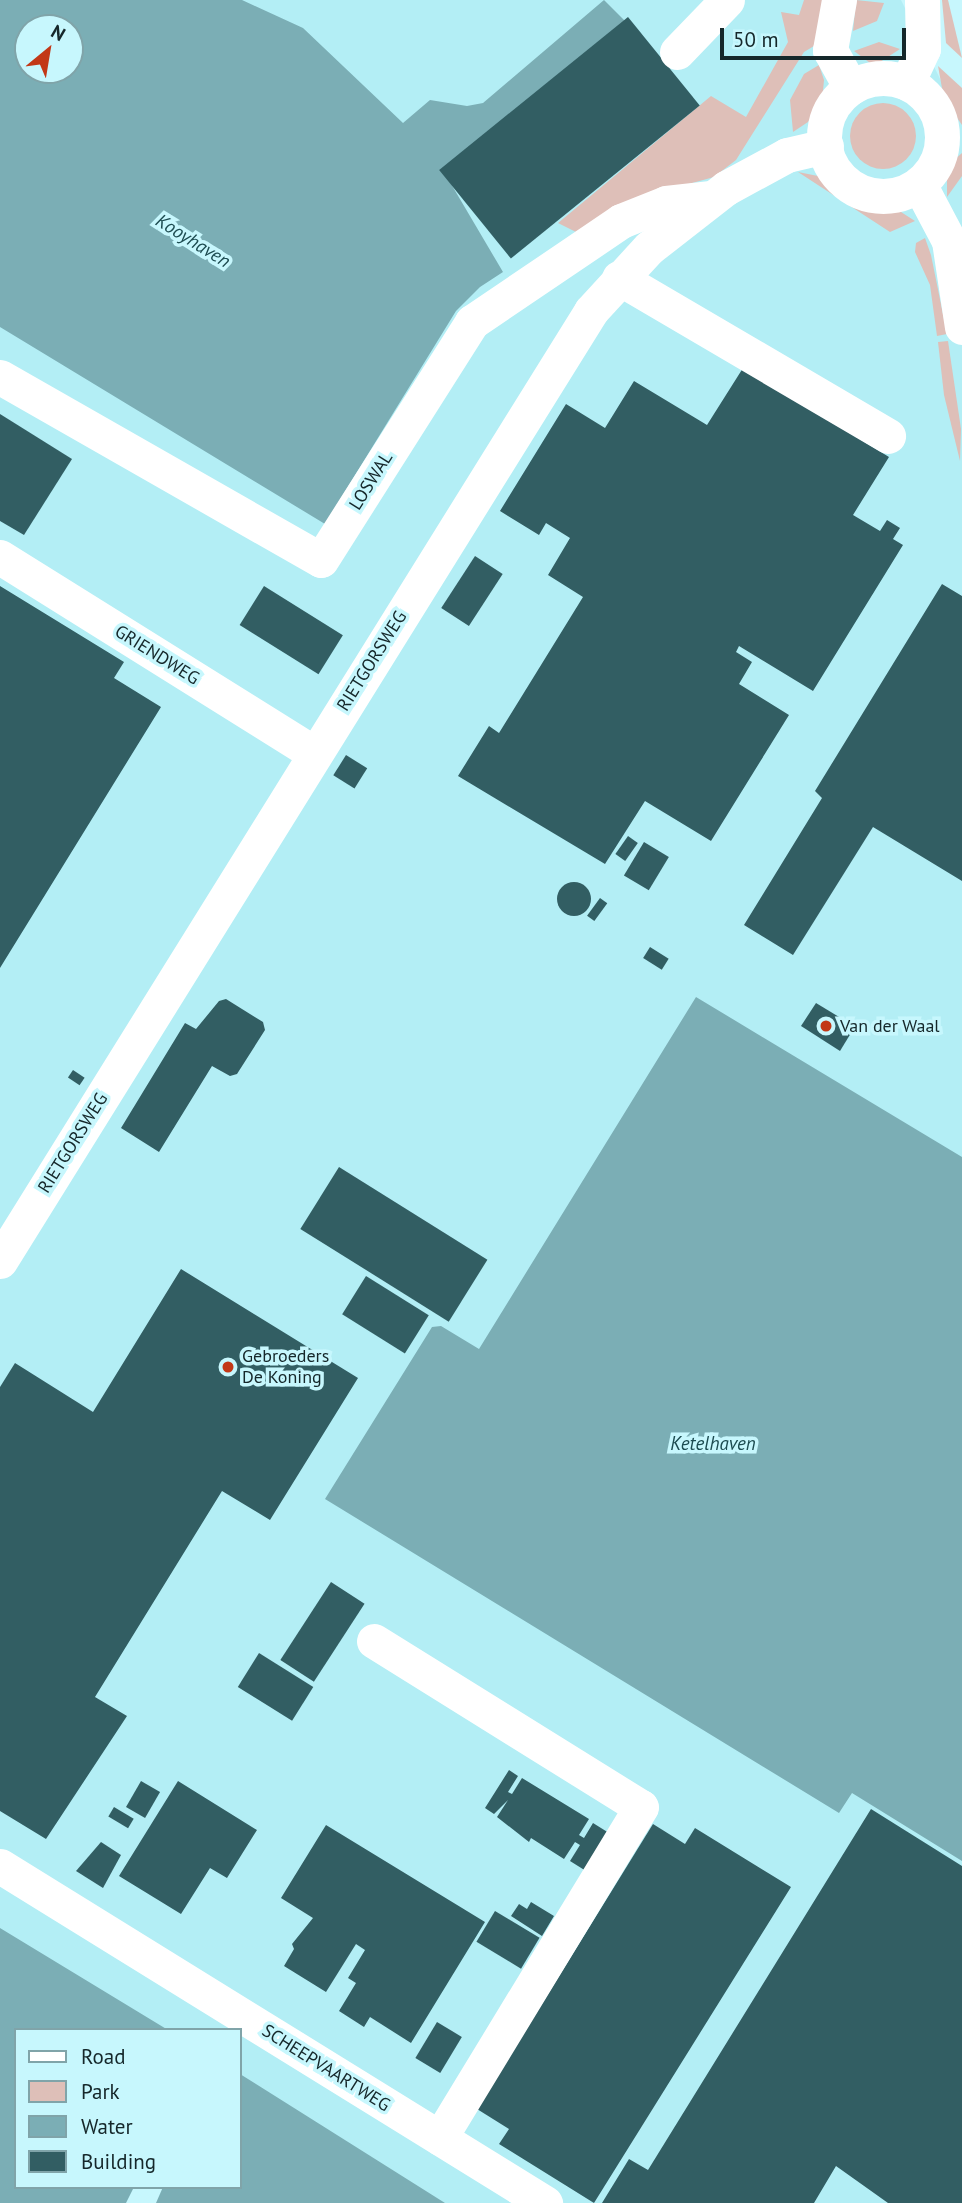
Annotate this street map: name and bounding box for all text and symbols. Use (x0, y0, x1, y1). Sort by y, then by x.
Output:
north arrow (14, 14, 84, 84)
scale bar (724, 14, 909, 58)
text: N (47, 19, 70, 46)
text: 50 m (733, 26, 779, 53)
water label: Kooyhaven (152, 209, 234, 273)
street label: LOSWAL (345, 448, 397, 514)
street label: RIETGORSWEG (333, 607, 411, 715)
street label: GRIENDWEG (111, 620, 203, 690)
place label: Van der Waal (840, 1015, 940, 1037)
marker: Van der Waal (818, 1018, 834, 1034)
street label: RIETGORSWEG (34, 1089, 112, 1197)
place label: Gebroeders De Koning (242, 1346, 329, 1388)
marker: Gebroeders De Koning (220, 1359, 236, 1375)
water label: Ketelhaven (670, 1433, 756, 1455)
street label: SCHEEPVAARTWEG (258, 2020, 394, 2116)
legend (14, 2028, 242, 2189)
text: Road (81, 2043, 125, 2070)
text: Park (81, 2078, 120, 2105)
text: Water (81, 2113, 133, 2140)
text: Building (81, 2148, 156, 2175)

